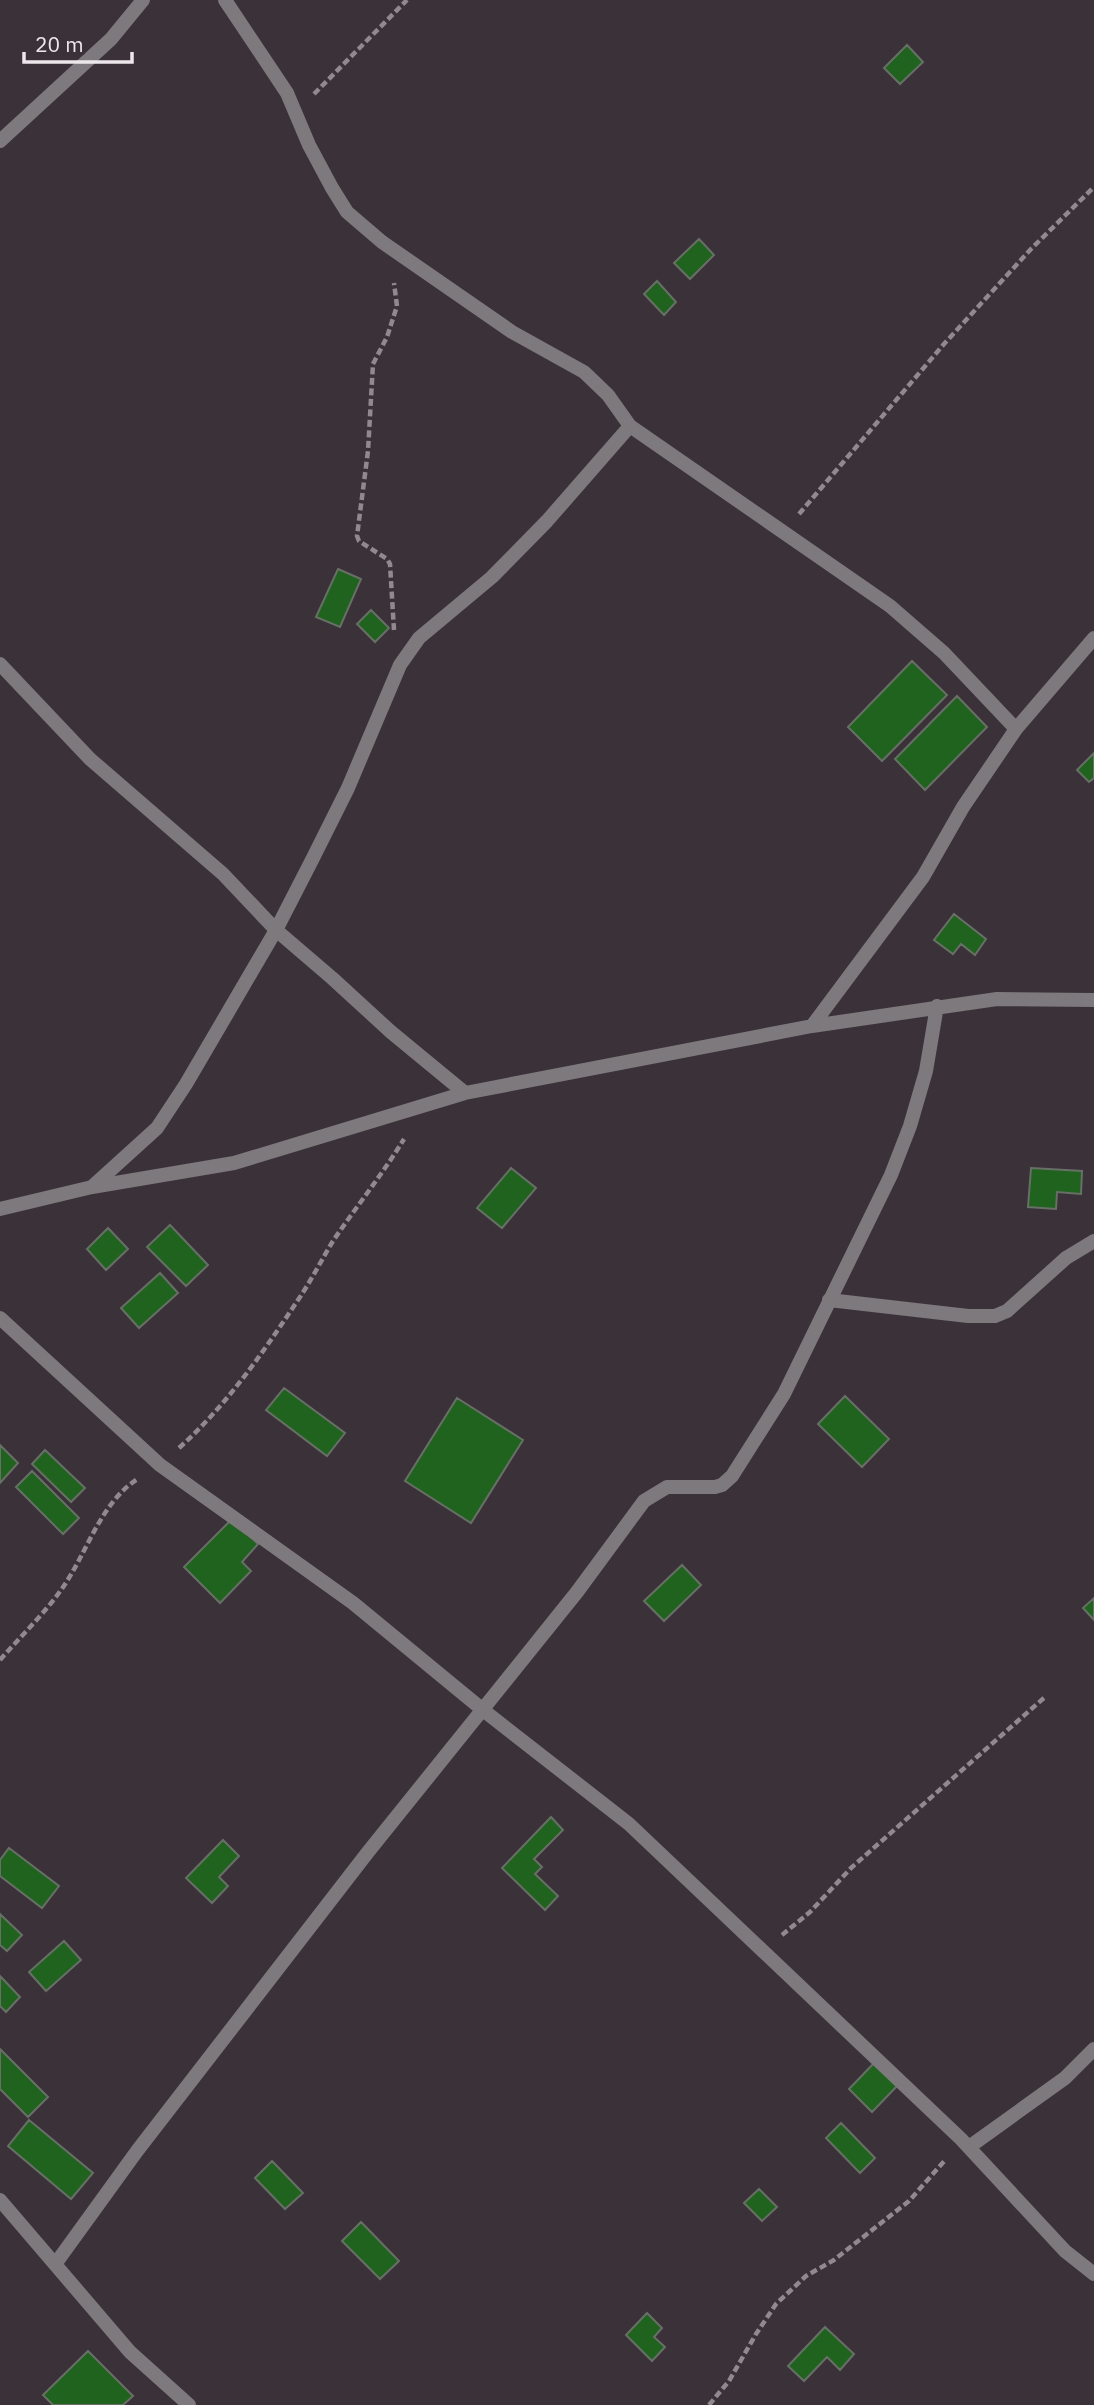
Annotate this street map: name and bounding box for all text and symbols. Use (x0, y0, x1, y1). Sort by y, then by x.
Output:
scale bar (24, 21, 133, 65)
text: 20 m (35, 30, 84, 58)

